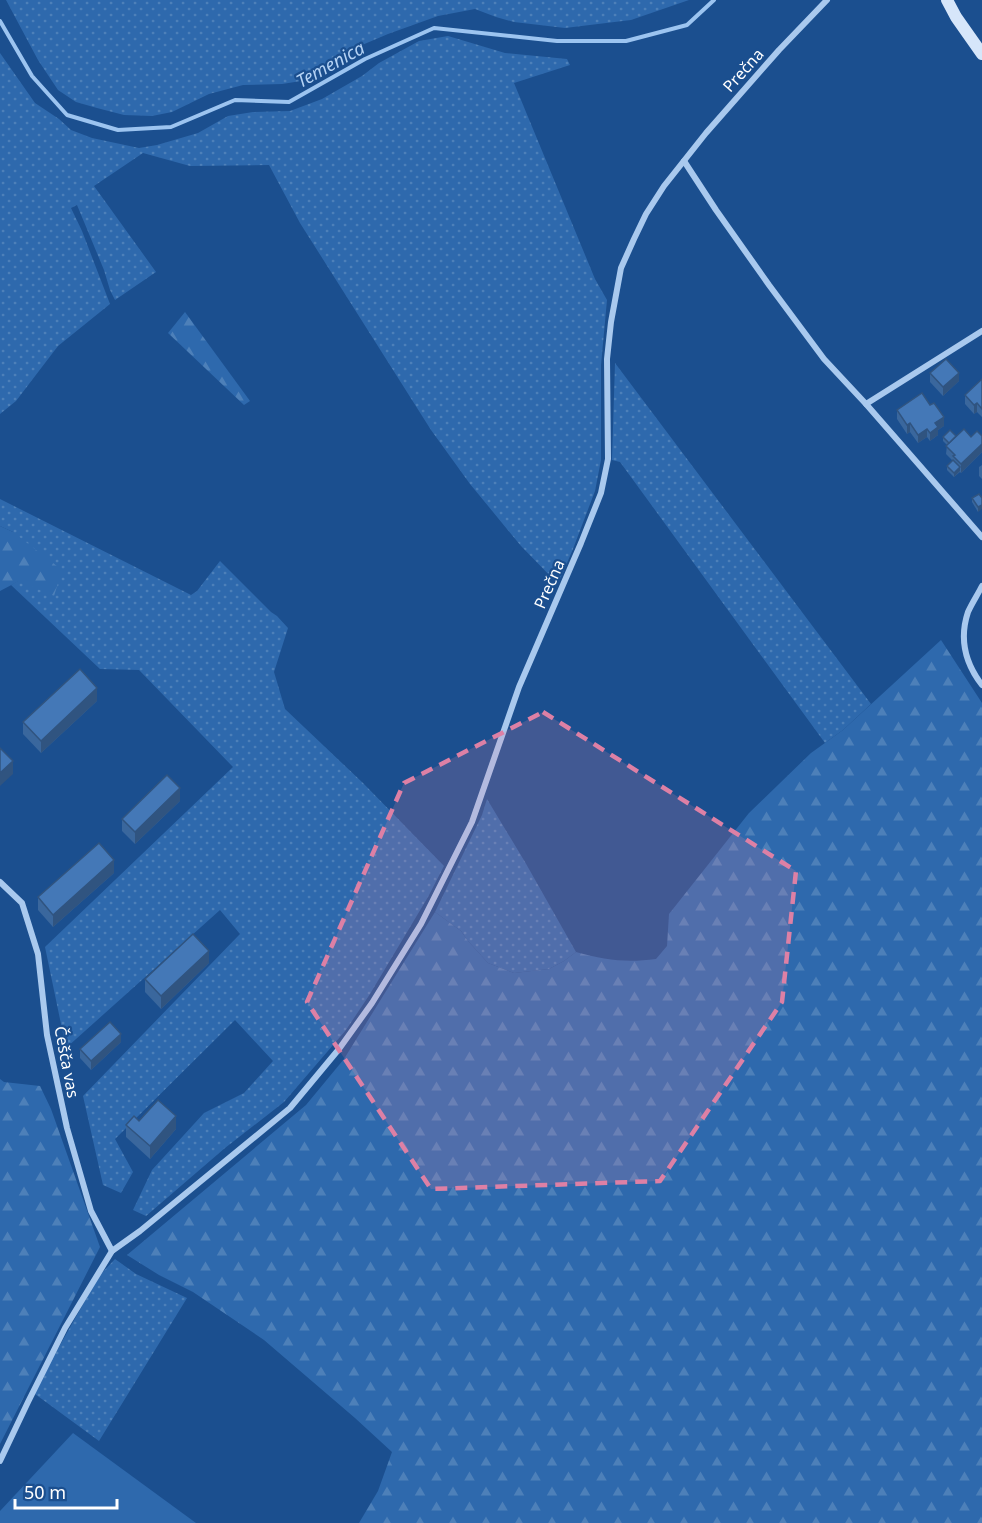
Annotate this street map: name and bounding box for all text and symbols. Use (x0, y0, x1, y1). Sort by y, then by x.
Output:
water label: Temenica (291, 35, 369, 93)
street label: Prečna (718, 43, 768, 97)
street label: Prečna (528, 556, 570, 612)
street label: Češča vas (49, 1024, 85, 1100)
scale bar (15, 1472, 117, 1510)
text: 50 m (24, 1480, 66, 1504)

